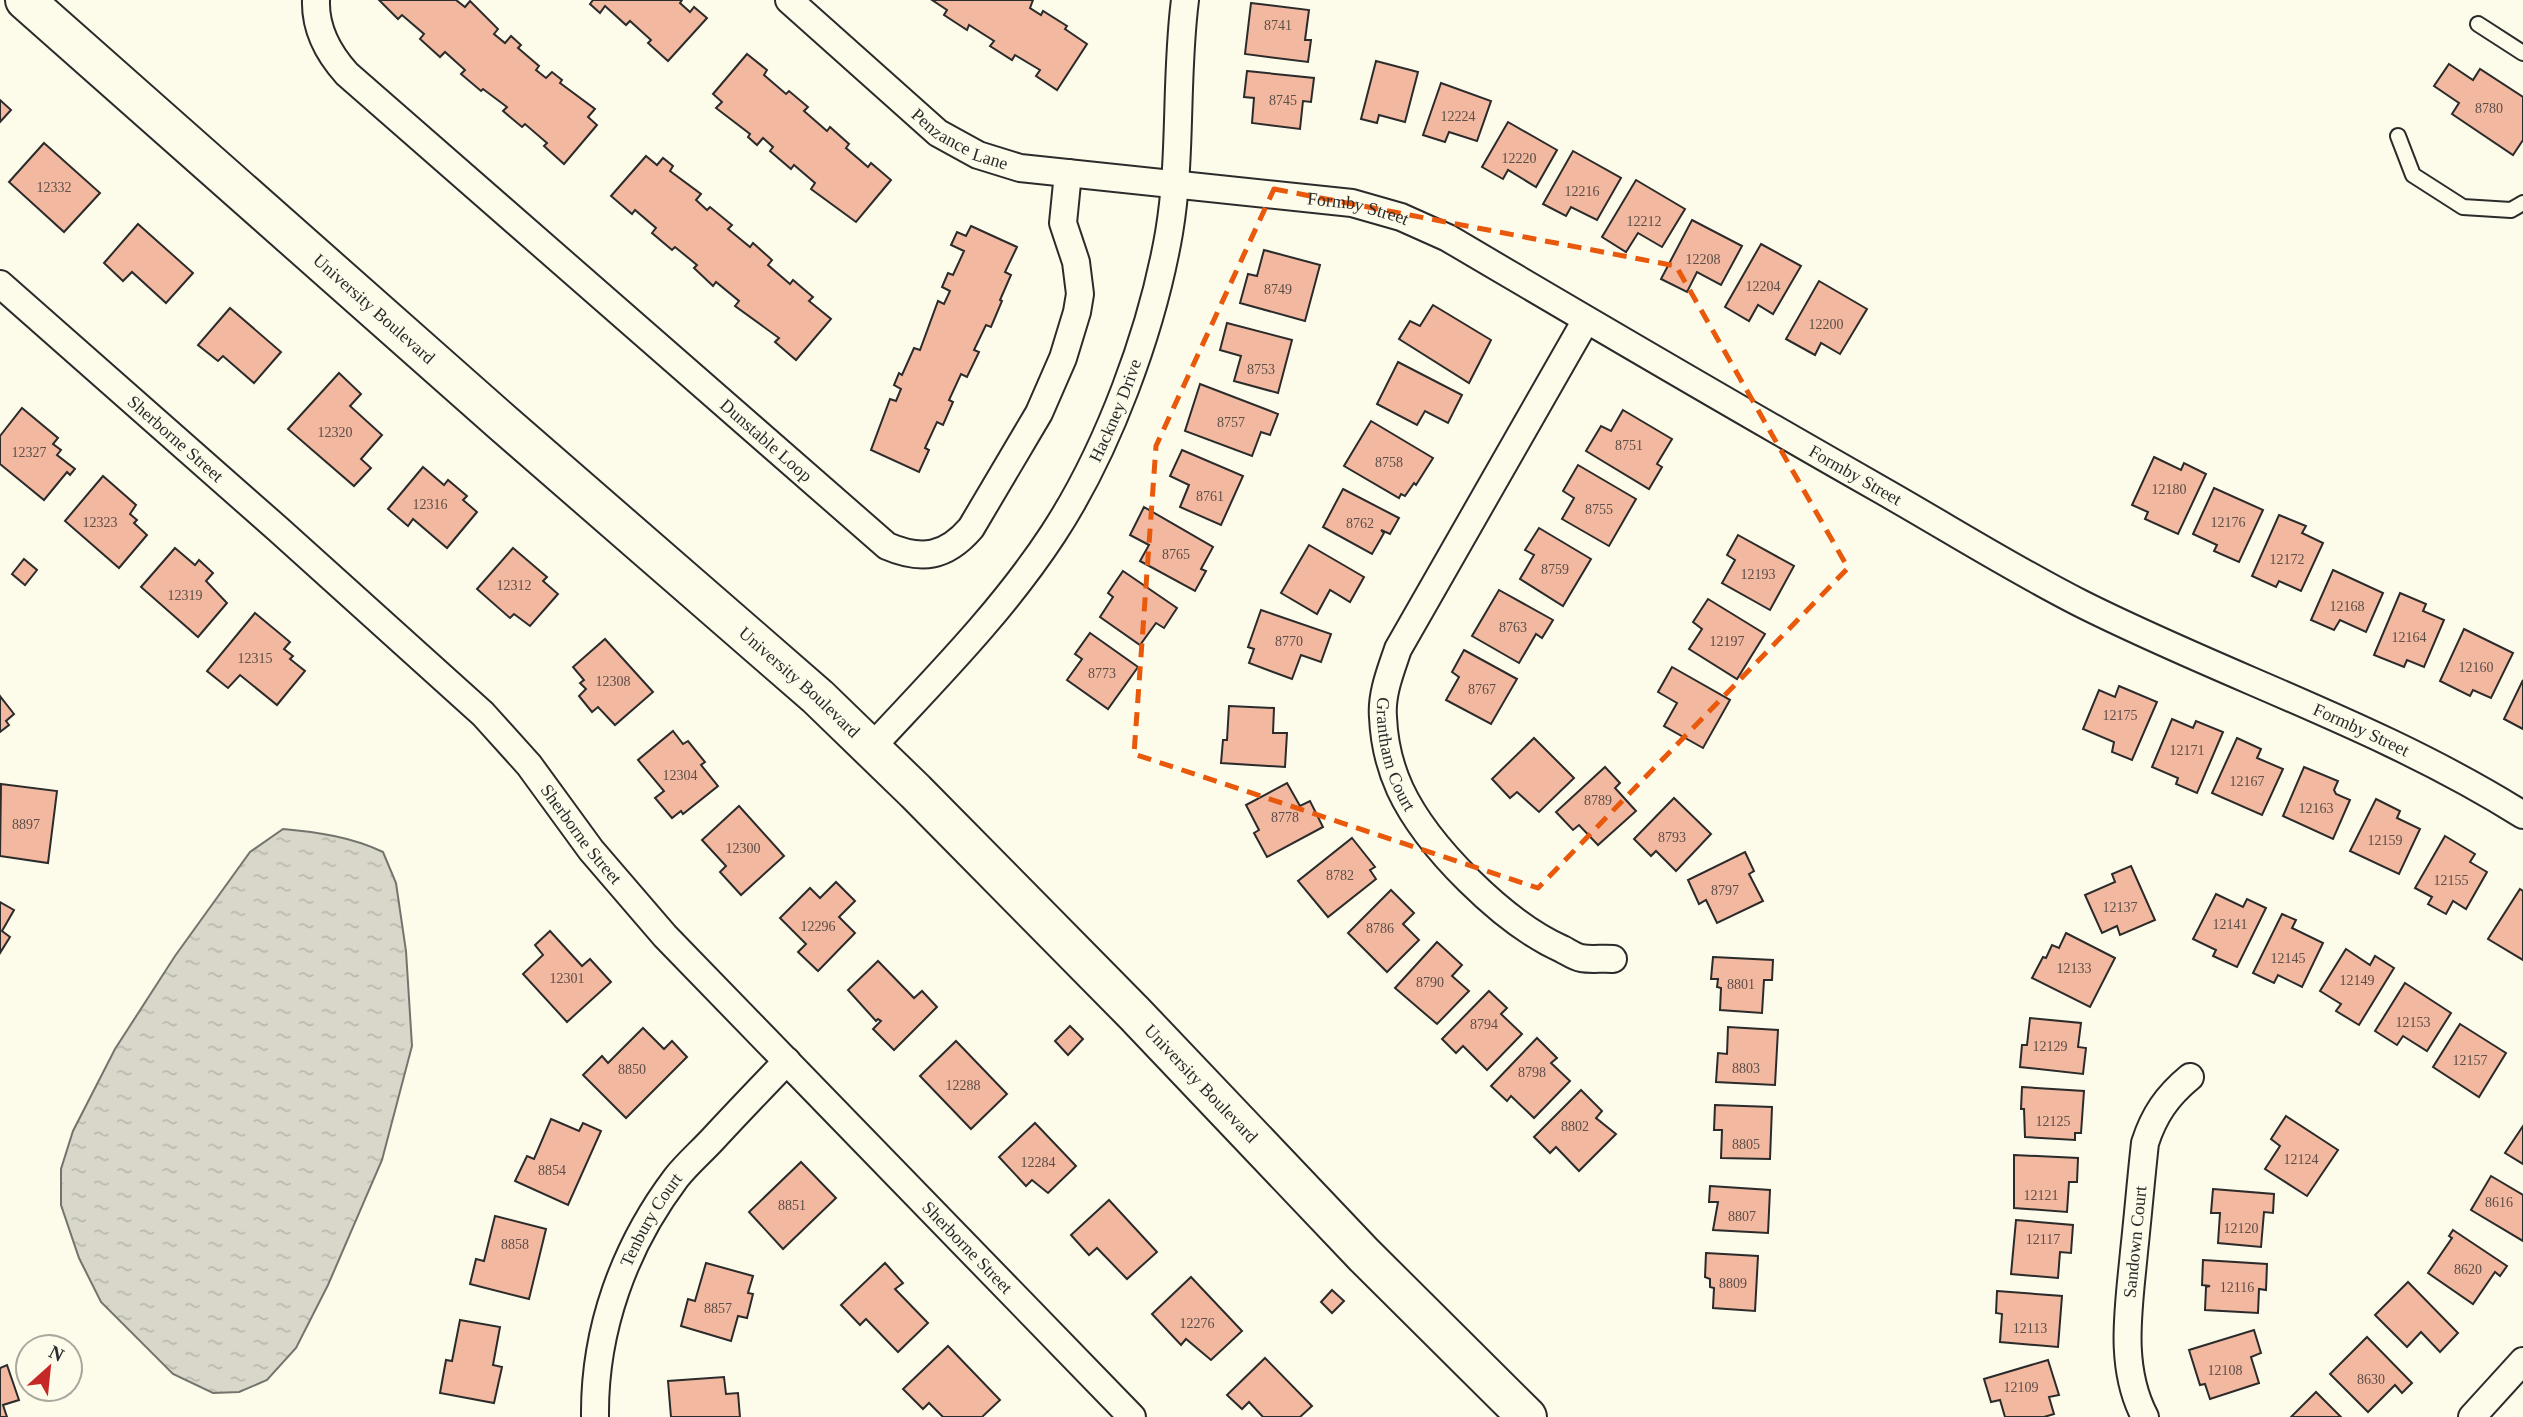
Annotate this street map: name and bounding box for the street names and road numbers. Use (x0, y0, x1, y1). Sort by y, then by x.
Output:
street label: Penzance Lane (907, 104, 1010, 174)
street label: Formby Street (1306, 188, 1412, 229)
street label: University Boulevard (309, 250, 439, 368)
street label: Hackney Drive (1085, 356, 1145, 465)
street label: Sherborne Street (124, 391, 227, 486)
street label: Dunstable Loop (716, 395, 816, 486)
street label: Formby Street (1805, 441, 1905, 510)
street label: University Boulevard (735, 623, 864, 742)
street label: Grantham Court (1373, 696, 1420, 815)
street label: Formby Street (2310, 699, 2413, 761)
street label: Sherborne Street (536, 780, 626, 888)
street label: University Boulevard (1140, 1020, 1262, 1147)
street label: Tenbury Court (616, 1169, 686, 1270)
street label: Sandown Court (2119, 1185, 2151, 1299)
street label: Sherborne Street (918, 1197, 1016, 1298)

